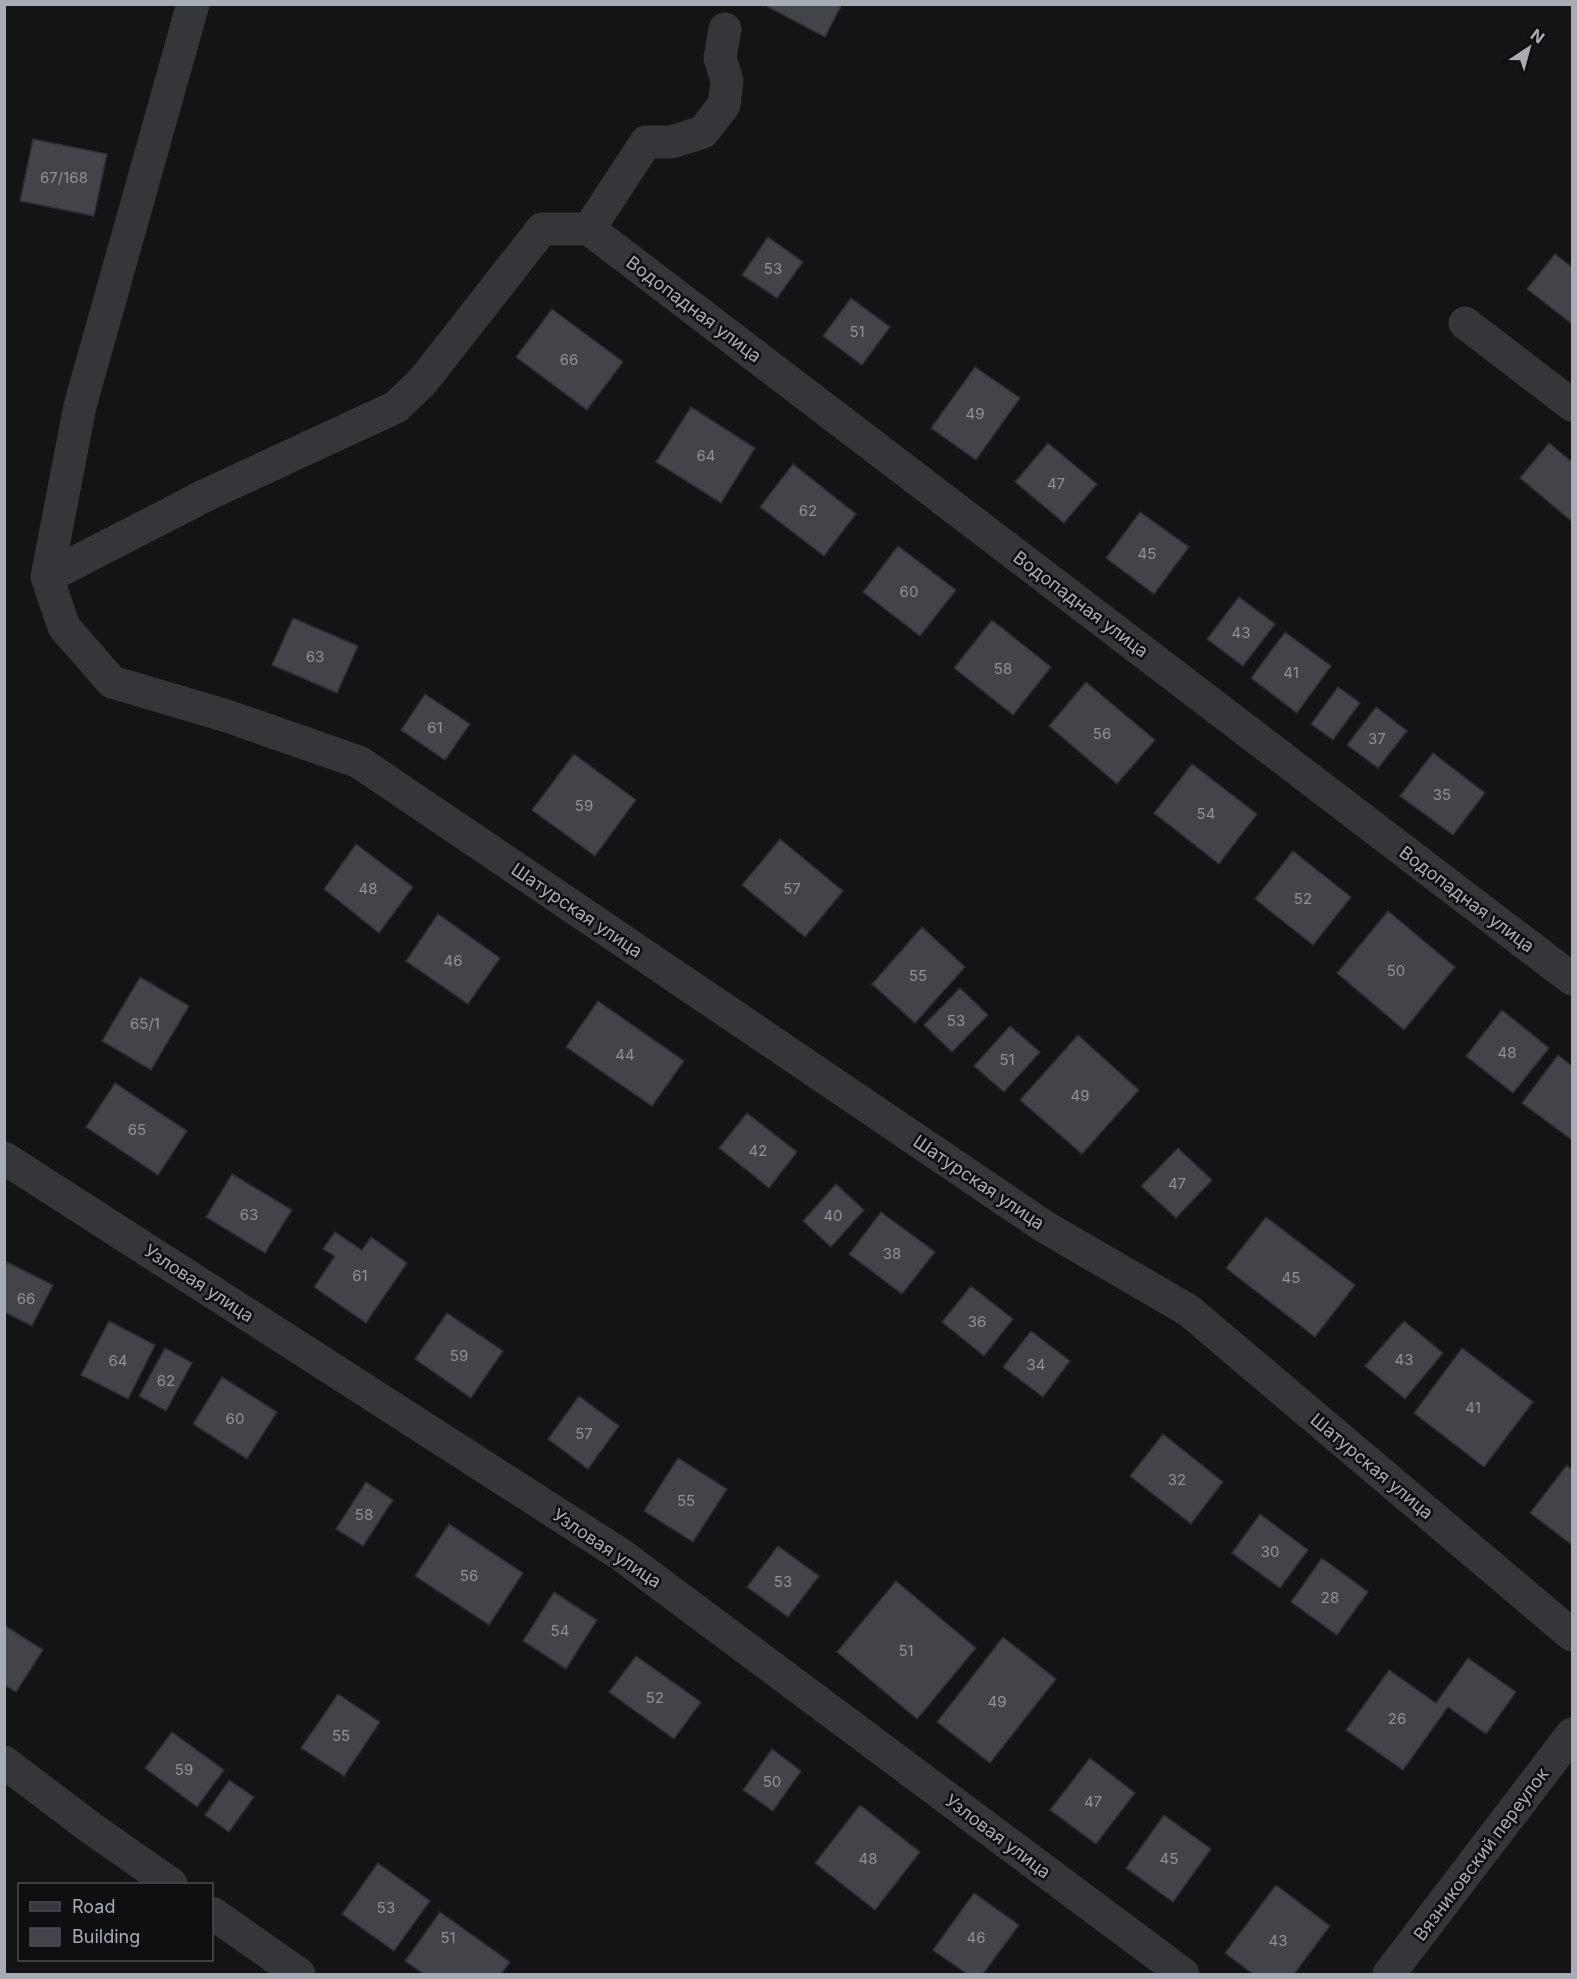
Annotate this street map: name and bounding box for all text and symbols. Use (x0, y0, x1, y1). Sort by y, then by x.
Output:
north arrow (1499, 18, 1559, 78)
text: N (1527, 24, 1549, 48)
house number: 67/168 (40, 168, 88, 187)
street label: Водопадная улица (622, 251, 766, 367)
house number: 53 (764, 259, 782, 278)
house number: 51 (849, 322, 865, 341)
house number: 66 (560, 350, 578, 369)
house number: 49 (966, 404, 985, 423)
house number: 64 (697, 446, 716, 465)
house number: 47 (1047, 474, 1065, 493)
house number: 62 (799, 501, 817, 520)
house number: 45 (1138, 544, 1156, 563)
street label: Водопадная улица (1009, 546, 1153, 662)
house number: 60 (900, 582, 918, 601)
house number: 43 (1232, 623, 1250, 642)
house number: 63 (306, 647, 324, 666)
house number: 58 (994, 659, 1012, 678)
house number: 41 (1283, 663, 1299, 682)
house number: 61 (427, 718, 443, 737)
house number: 56 (1093, 724, 1111, 743)
house number: 37 (1368, 729, 1386, 748)
house number: 35 (1433, 785, 1451, 804)
house number: 59 (575, 796, 593, 815)
house number: 54 (1197, 804, 1215, 823)
street label: Водопадная улица (1395, 841, 1539, 957)
street label: Шатурская улица (508, 858, 646, 962)
house number: 48 (359, 879, 377, 898)
house number: 57 (783, 879, 801, 898)
house number: 52 (1294, 889, 1312, 908)
house number: 46 (444, 951, 463, 970)
house number: 50 (1387, 961, 1405, 980)
house number: 55 (909, 966, 927, 985)
house number: 53 (947, 1011, 965, 1030)
house number: 65/1 (130, 1014, 160, 1033)
house number: 48 (1498, 1043, 1516, 1062)
house number: 44 (615, 1045, 635, 1064)
house number: 51 (999, 1050, 1015, 1069)
house number: 49 (1071, 1086, 1090, 1105)
house number: 65 (128, 1120, 146, 1139)
street label: Шатурская улица (910, 1130, 1048, 1234)
house number: 42 (749, 1141, 767, 1160)
house number: 47 (1168, 1174, 1186, 1193)
house number: 63 (240, 1205, 258, 1224)
house number: 40 (823, 1206, 843, 1225)
street label: Узловая улица (140, 1240, 258, 1326)
house number: 38 (883, 1244, 901, 1263)
house number: 61 (352, 1266, 368, 1285)
house number: 45 (1282, 1268, 1300, 1287)
house number: 66 (17, 1289, 35, 1308)
house number: 36 (968, 1312, 986, 1331)
house number: 59 (450, 1346, 468, 1365)
house number: 43 (1395, 1350, 1413, 1369)
house number: 64 (109, 1351, 128, 1370)
house number: 34 (1027, 1355, 1045, 1374)
house number: 62 (157, 1371, 175, 1390)
house number: 41 (1465, 1398, 1481, 1417)
house number: 60 (226, 1409, 244, 1428)
street label: Шатурская улица (1306, 1409, 1438, 1523)
house number: 57 (575, 1424, 593, 1443)
house number: 32 (1168, 1470, 1186, 1489)
house number: 55 (677, 1491, 695, 1510)
street label: Узловая улица (549, 1504, 665, 1592)
house number: 58 (355, 1505, 373, 1524)
house number: 30 (1261, 1542, 1279, 1561)
house number: 56 (460, 1566, 478, 1585)
house number: 53 (774, 1572, 792, 1591)
house number: 28 (1321, 1588, 1339, 1607)
house number: 54 (551, 1621, 569, 1640)
house number: 51 (898, 1641, 914, 1660)
house number: 52 (646, 1688, 664, 1707)
house number: 49 (988, 1692, 1007, 1711)
house number: 26 (1388, 1709, 1406, 1728)
house number: 55 (332, 1726, 350, 1745)
house number: 59 (175, 1760, 193, 1779)
street label: Вязниковский переулок (1409, 1763, 1553, 1945)
house number: 50 (763, 1772, 781, 1791)
street label: Узловая улица (941, 1790, 1055, 1882)
house number: 47 (1084, 1792, 1102, 1811)
house number: 48 (859, 1849, 877, 1868)
house number: 45 (1160, 1849, 1178, 1868)
legend (18, 1883, 213, 1961)
text: Road (72, 1896, 115, 1917)
house number: 53 (377, 1898, 395, 1917)
text: Building (72, 1926, 140, 1947)
house number: 51 (440, 1928, 456, 1947)
house number: 46 (967, 1928, 986, 1947)
house number: 43 (1269, 1931, 1287, 1950)

